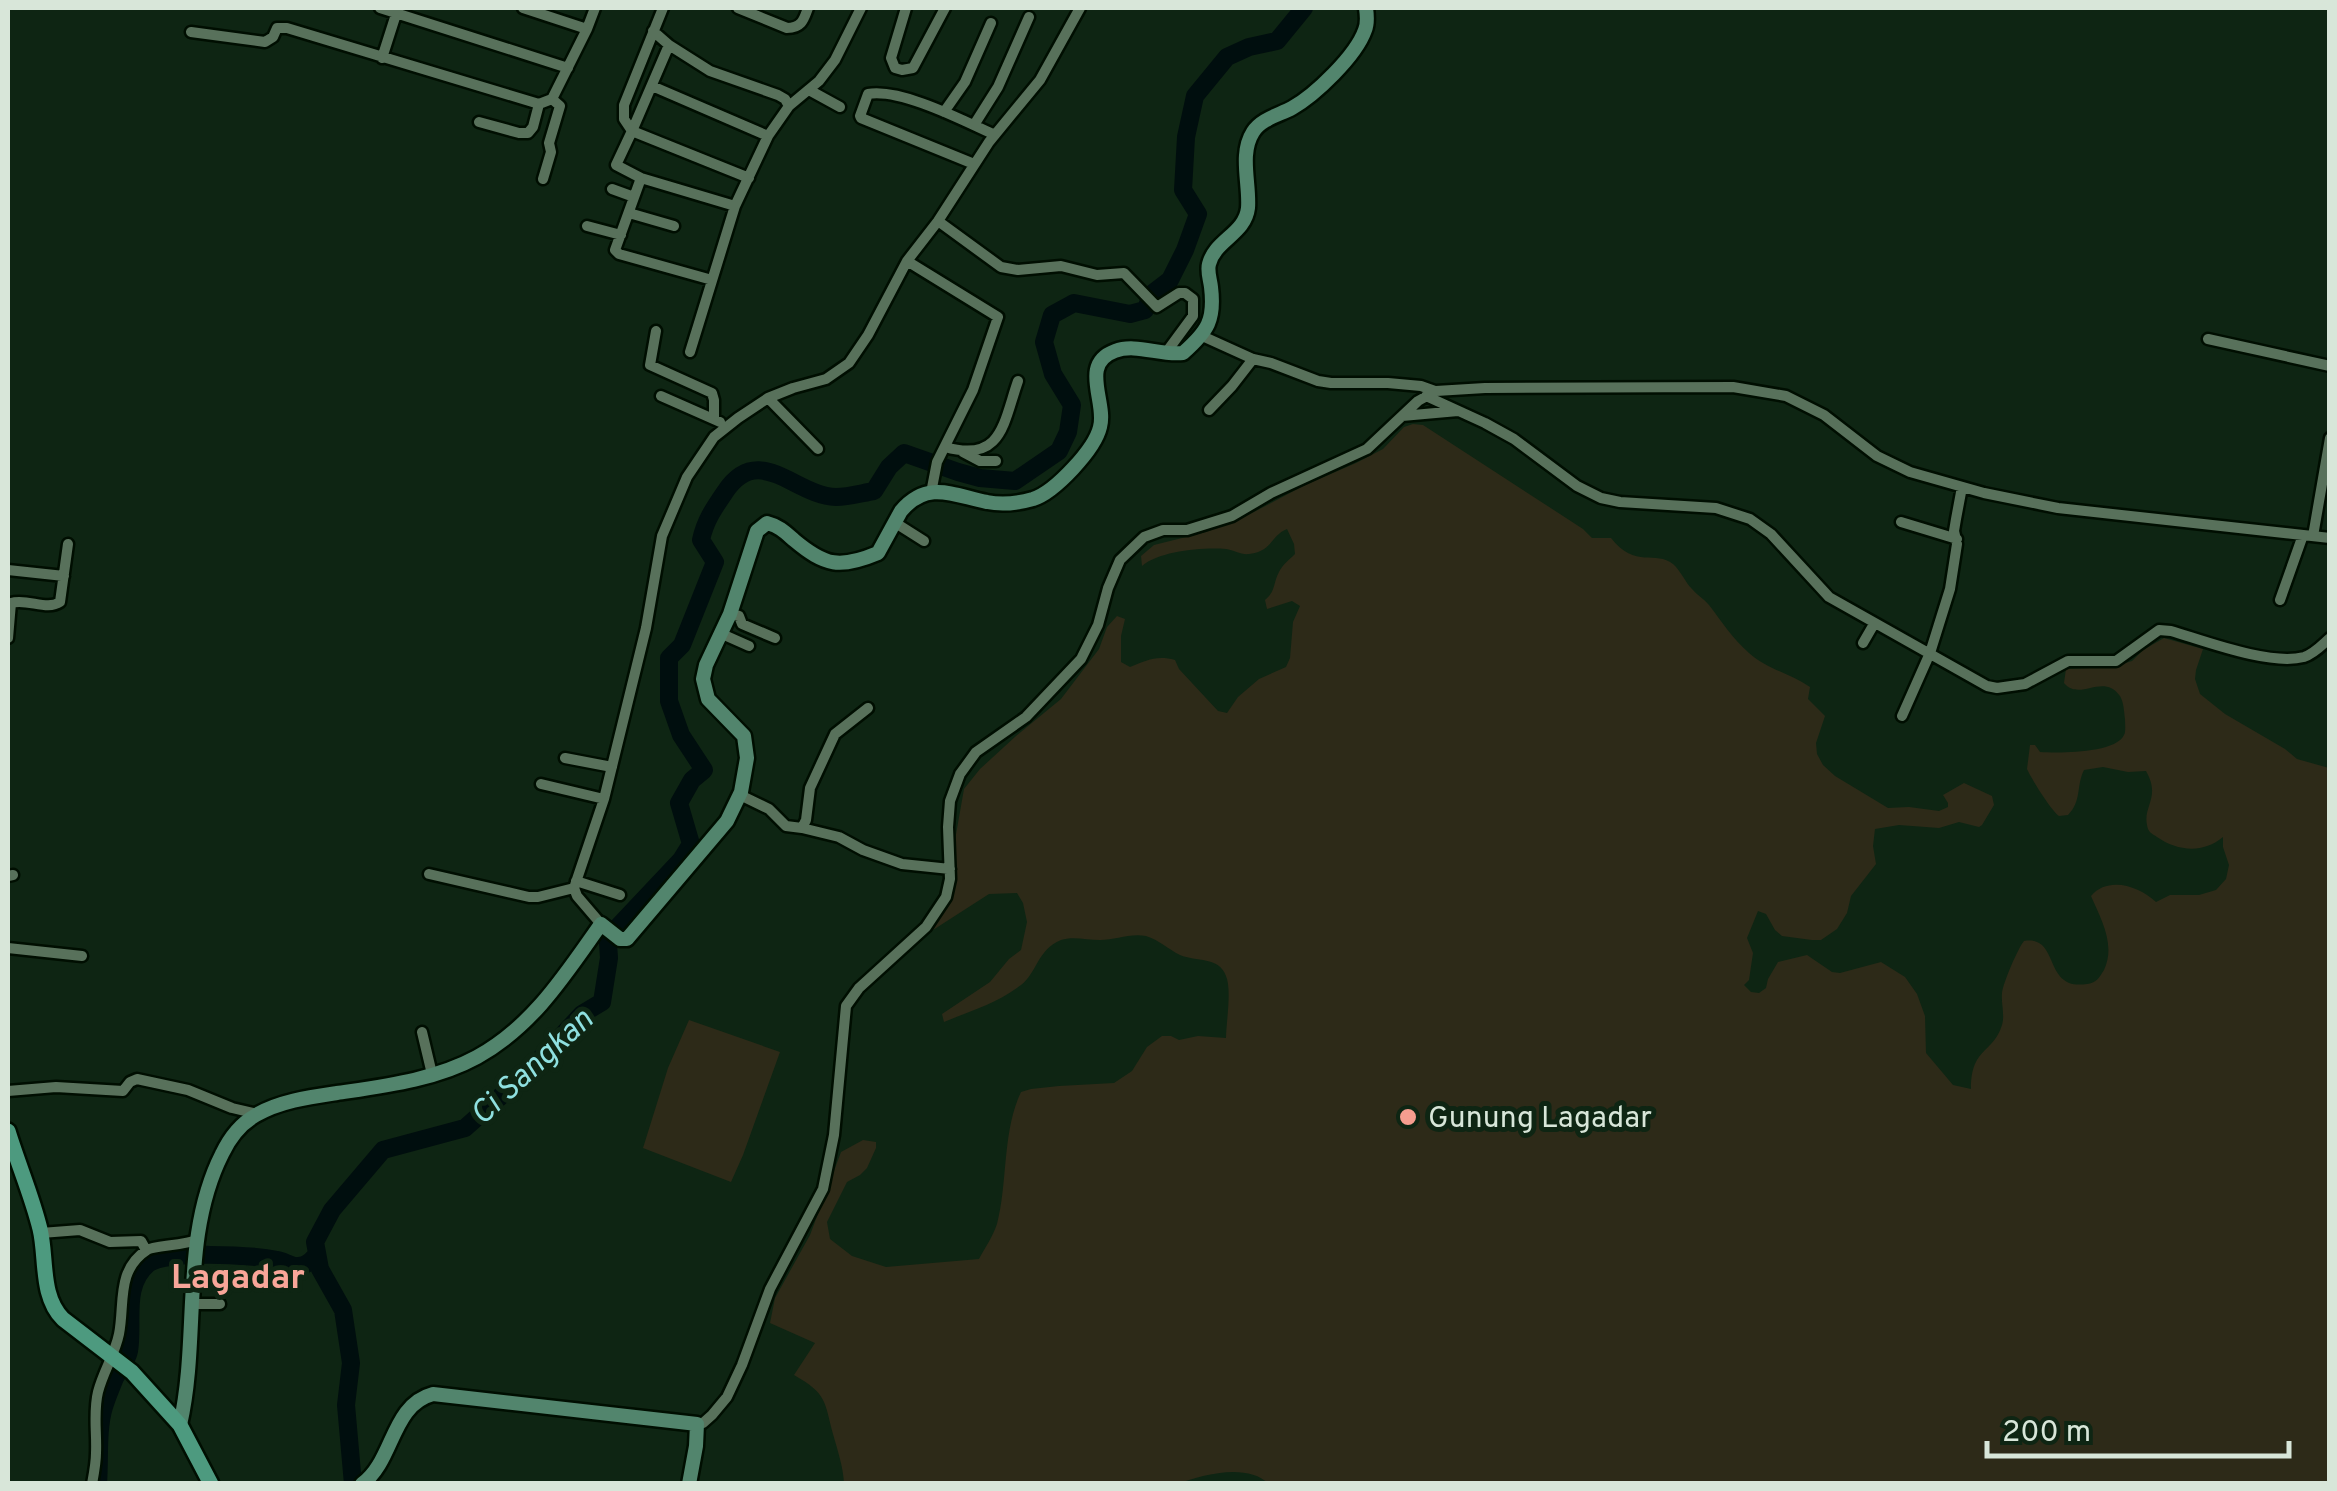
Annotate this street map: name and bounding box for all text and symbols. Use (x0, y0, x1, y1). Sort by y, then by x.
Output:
water label: Ci Sangkan (463, 1001, 603, 1135)
place label: Gunung Lagadar (1428, 1101, 1652, 1138)
marker: Gunung Lagadar (1397, 1106, 1419, 1128)
district label: Lagadar (171, 1257, 305, 1301)
scale bar (1987, 1396, 2290, 1458)
text: 200 m (2002, 1415, 2091, 1452)

